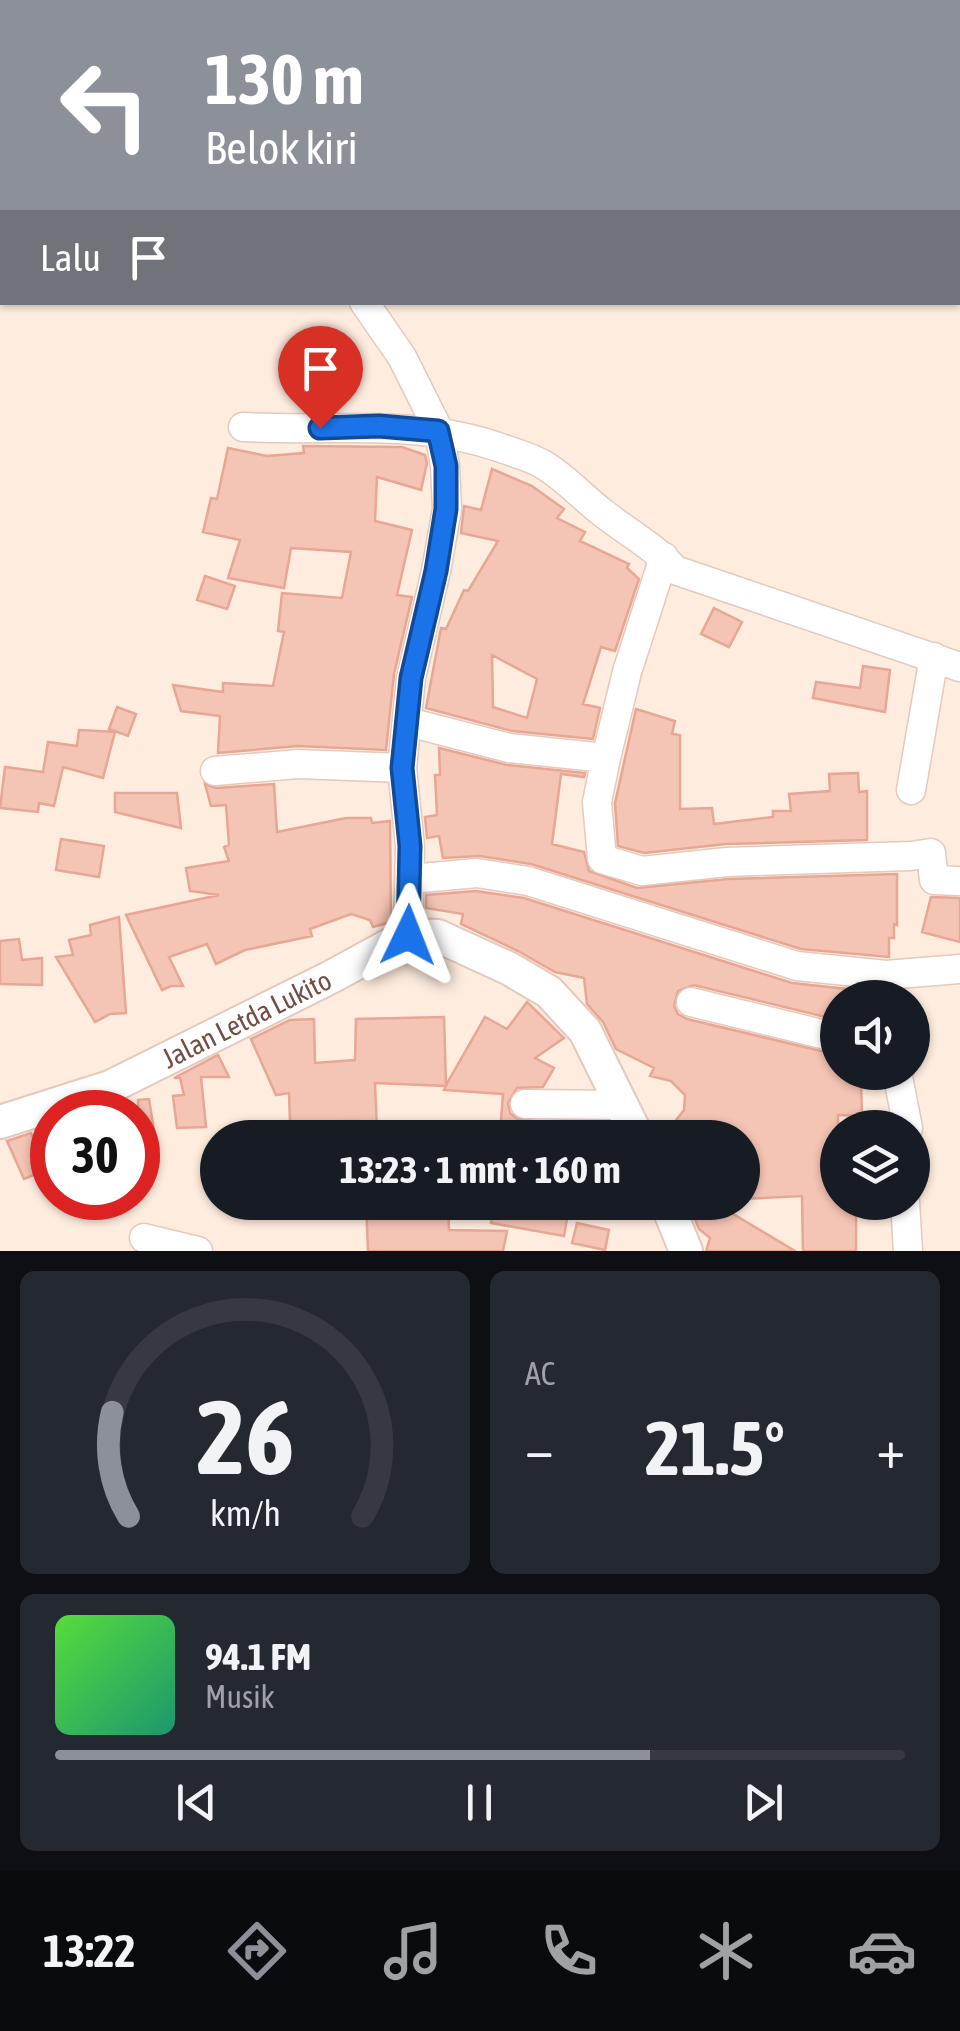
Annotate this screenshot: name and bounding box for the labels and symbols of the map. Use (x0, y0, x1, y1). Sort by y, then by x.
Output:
pin (278, 326, 363, 429)
position arrow (356, 883, 460, 987)
street label: Jalan Letda Lukito (157, 964, 336, 1074)
speed limit sign: 30 (30, 1090, 160, 1220)

